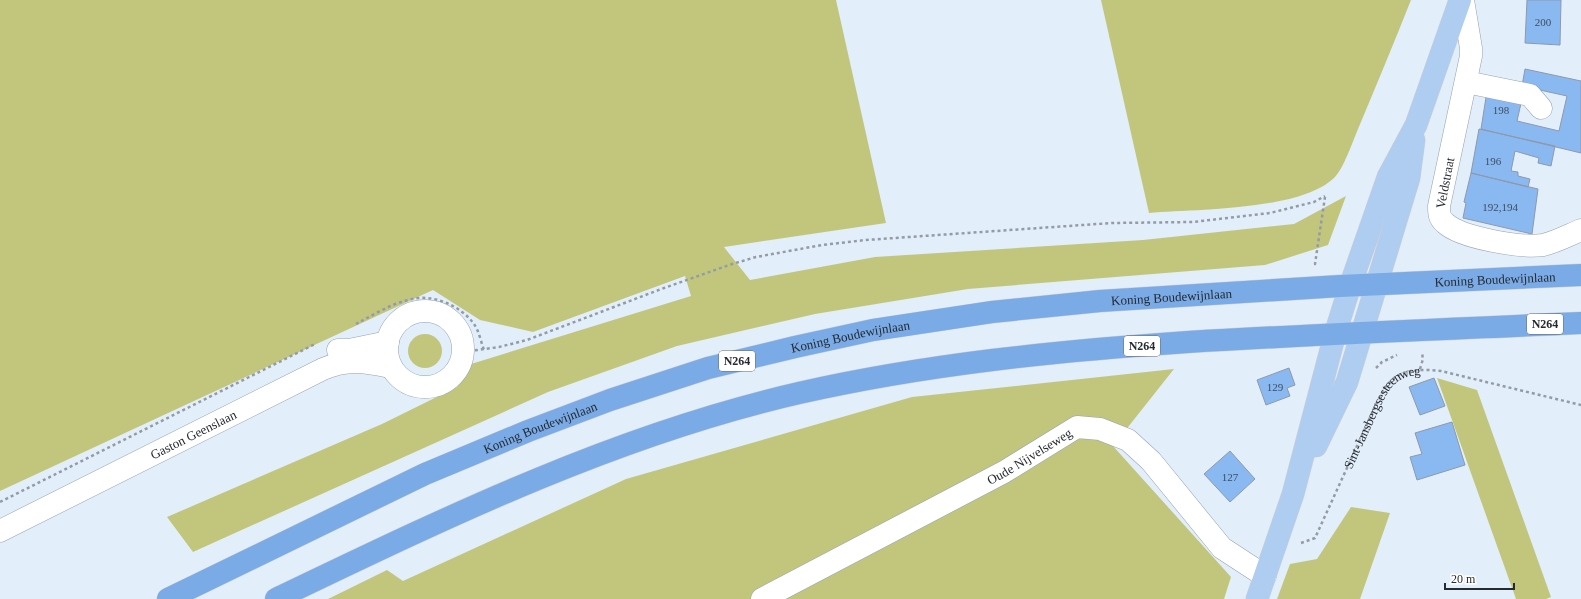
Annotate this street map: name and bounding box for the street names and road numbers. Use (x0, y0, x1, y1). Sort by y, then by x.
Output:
street label: Veldstraat (1433, 156, 1457, 210)
street label: Koning Boudewijnlaan (1434, 269, 1556, 289)
street label: Koning Boudewijnlaan (1111, 285, 1233, 308)
road number: N264 (1527, 314, 1563, 334)
street label: Koning Boudewijnlaan (789, 317, 911, 355)
road number: N264 (1124, 336, 1160, 356)
road number: N264 (719, 351, 755, 371)
street label: Sint-Jansbergsesteenweg (1340, 362, 1421, 471)
street label: Koning Boudewijnlaan (481, 398, 600, 456)
street label: Gaston Geenslaan (148, 406, 239, 462)
street label: Oude Nijvelseweg (984, 424, 1075, 487)

